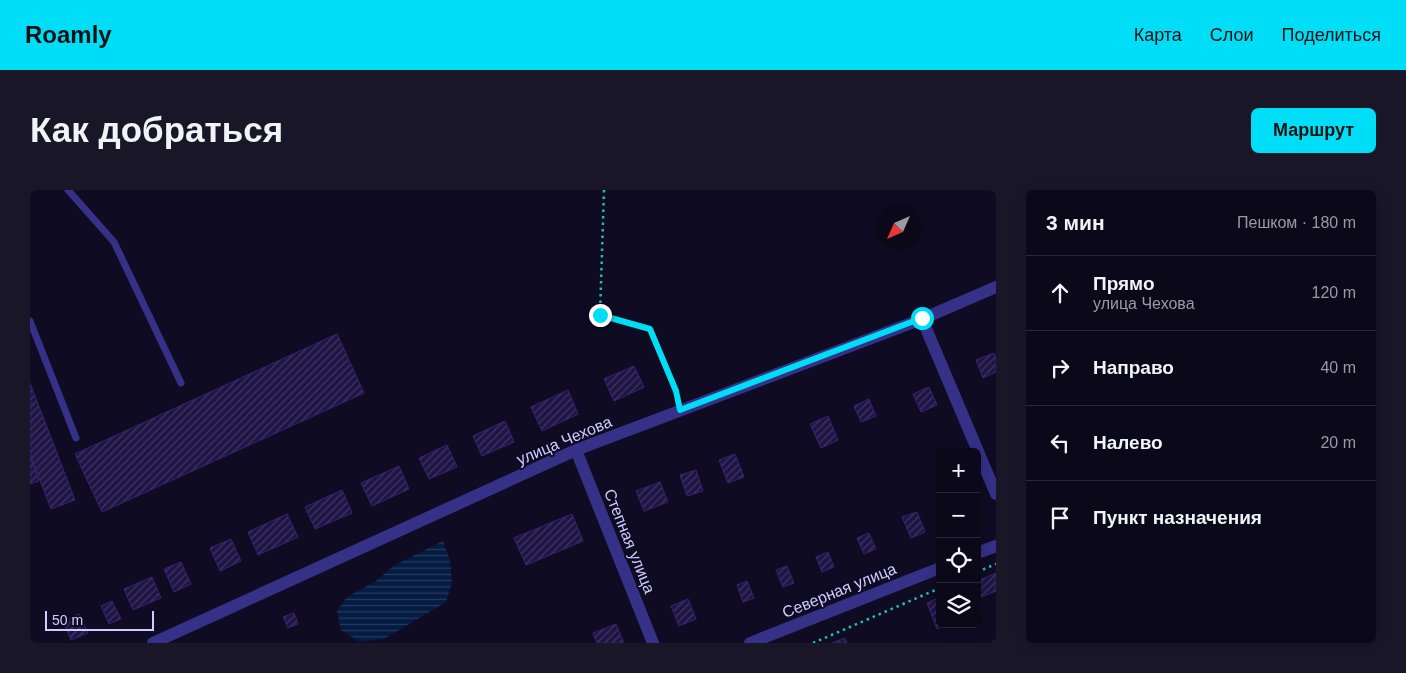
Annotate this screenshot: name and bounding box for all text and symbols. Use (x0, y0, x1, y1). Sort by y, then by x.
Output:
text: Roamly (25, 21, 112, 48)
text: Карта (1134, 25, 1182, 45)
text: Слои (1210, 25, 1254, 45)
text: Поделиться (1282, 25, 1381, 45)
button: Маршрут (1251, 108, 1376, 153)
text: Как добраться (30, 110, 283, 149)
north arrow (876, 205, 921, 250)
text: 3 мин (1046, 211, 1105, 234)
text: Пешком · 180 m (1237, 214, 1356, 231)
text: Прямо (1093, 273, 1155, 294)
icon: ahead (1046, 279, 1074, 307)
text: 120 m (1312, 284, 1356, 301)
text: улица Чехова (1093, 295, 1195, 312)
route end (589, 304, 612, 327)
route start (911, 307, 934, 330)
icon: right (1046, 354, 1074, 382)
text: Направо (1093, 357, 1174, 378)
text: 40 m (1320, 359, 1356, 376)
street label: улица Чехова (514, 413, 614, 468)
icon: left (1046, 429, 1074, 457)
text: Налево (1093, 432, 1163, 453)
text: 20 m (1320, 434, 1356, 451)
map controls (936, 448, 981, 628)
button: + (936, 448, 981, 493)
street label: Степная улица (601, 487, 658, 596)
button: − (936, 493, 981, 538)
icon: arrive (1046, 504, 1074, 532)
text: Пункт назначения (1093, 507, 1262, 528)
button: locate (936, 538, 981, 583)
street label: Северная улица (780, 560, 899, 621)
button: layers (936, 583, 981, 628)
scale bar (45, 608, 154, 631)
text: 50 m (52, 612, 83, 628)

